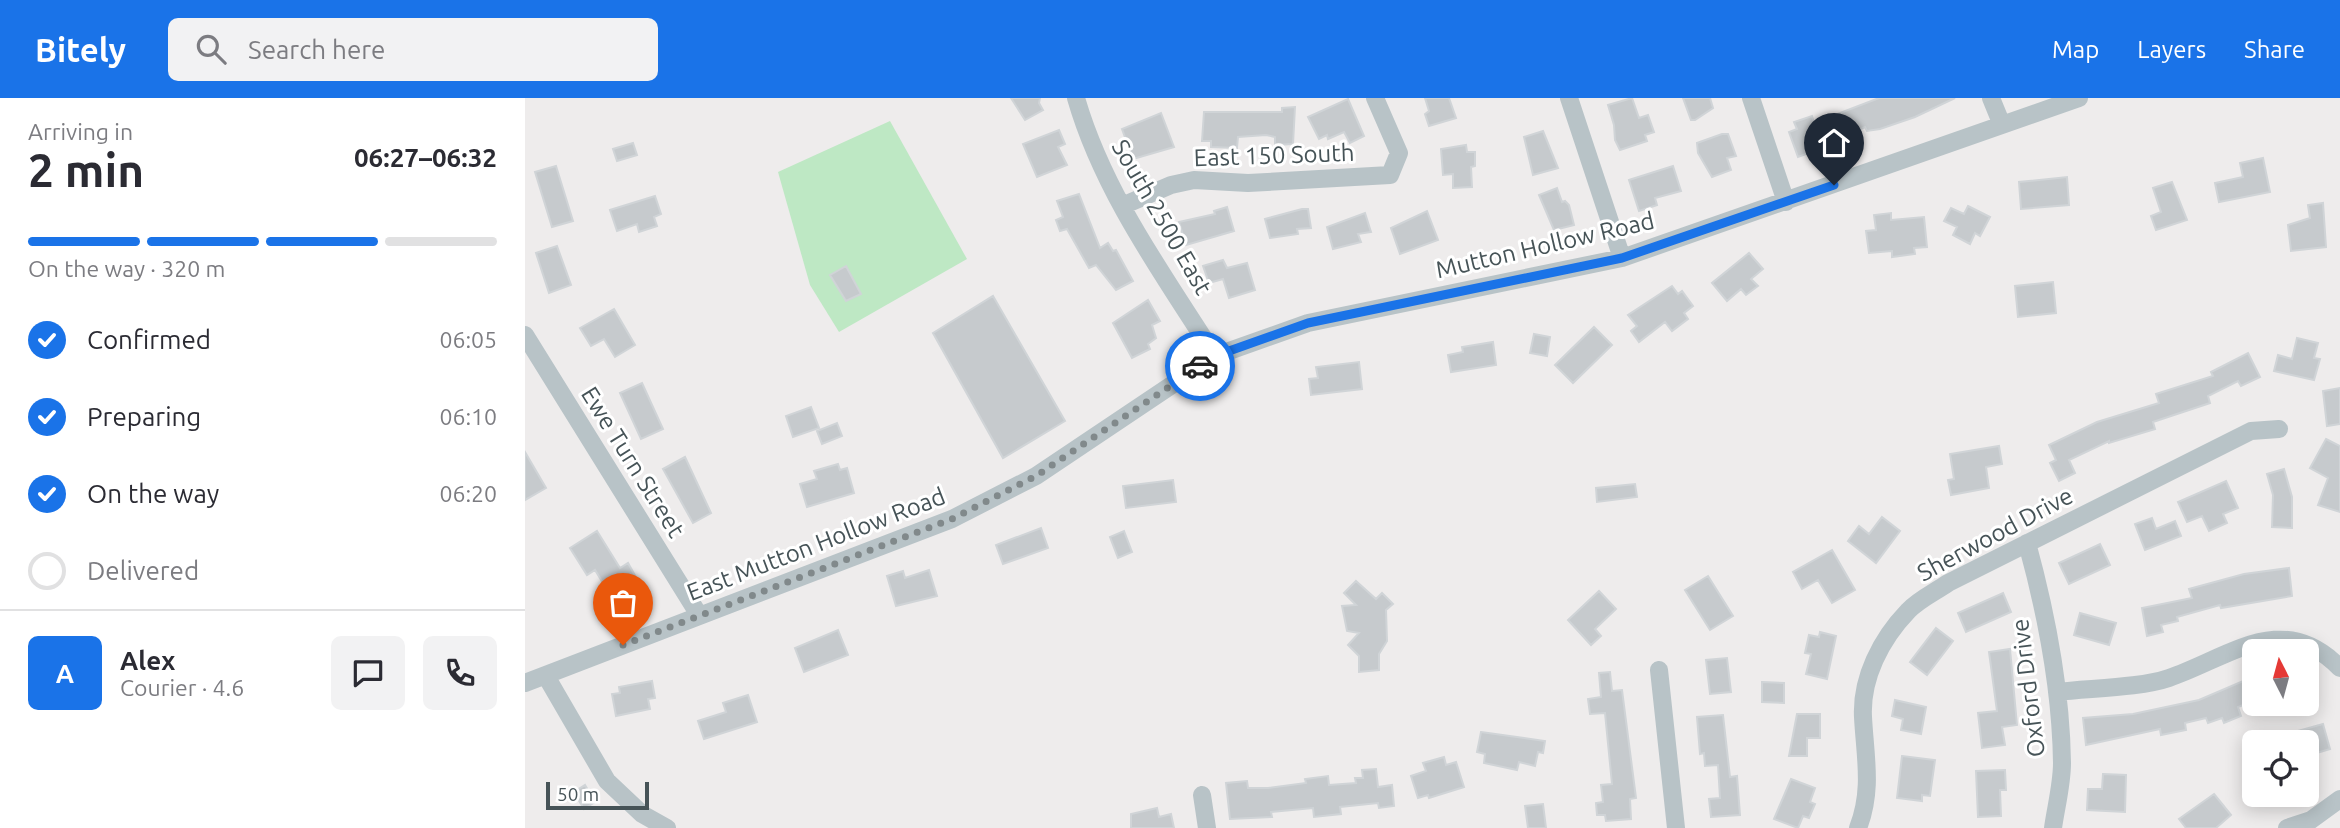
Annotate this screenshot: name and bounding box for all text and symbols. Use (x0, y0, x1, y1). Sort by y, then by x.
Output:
search box (168, 18, 658, 81)
icon: search (192, 30, 230, 68)
text: Bitely (35, 31, 126, 68)
text: Search here (248, 35, 385, 64)
text: Map (2052, 36, 2099, 63)
text: Layers (2137, 36, 2206, 63)
text: Share (2244, 36, 2305, 63)
pin (1804, 113, 1864, 185)
text: Arriving in (28, 119, 133, 144)
icon: home (1815, 124, 1853, 162)
street label: South 2500 East (1107, 135, 1218, 300)
street label: East 150 South (1193, 139, 1355, 171)
text: 06:27–06:32 (354, 143, 497, 172)
text: 2 min (28, 144, 144, 196)
street label: Mutton Hollow Road (1433, 207, 1657, 283)
text: On the way · 320 m (28, 256, 225, 281)
icon: check (28, 321, 66, 359)
text: Confirmed (87, 325, 211, 354)
text: 06:05 (439, 327, 497, 352)
courier (1165, 331, 1235, 401)
icon: car (1181, 347, 1219, 385)
street label: Ewe Turn Street (576, 382, 690, 543)
icon: check (28, 398, 66, 436)
text: Preparing (87, 402, 201, 431)
text: 06:10 (439, 404, 497, 429)
icon: check (28, 475, 66, 513)
text: On the way (87, 479, 219, 508)
text: 06:20 (439, 481, 497, 506)
street label: East Mutton Hollow Road (683, 482, 949, 606)
street label: Sherwood Drive (1913, 482, 2077, 586)
text: Delivered (87, 556, 199, 585)
pin (593, 573, 653, 645)
icon: bag (604, 584, 642, 622)
street label: Oxford Drive (2006, 617, 2050, 759)
button: chat (331, 636, 405, 710)
button: phone (423, 636, 497, 710)
north arrow (2242, 639, 2319, 716)
map controls (2242, 639, 2319, 807)
text: Alex (120, 646, 175, 675)
text: A (56, 659, 74, 688)
text: Courier · 4.6 (120, 675, 244, 700)
button: locate (2242, 730, 2319, 807)
scale bar (546, 779, 649, 811)
text: 50 m (557, 783, 599, 805)

